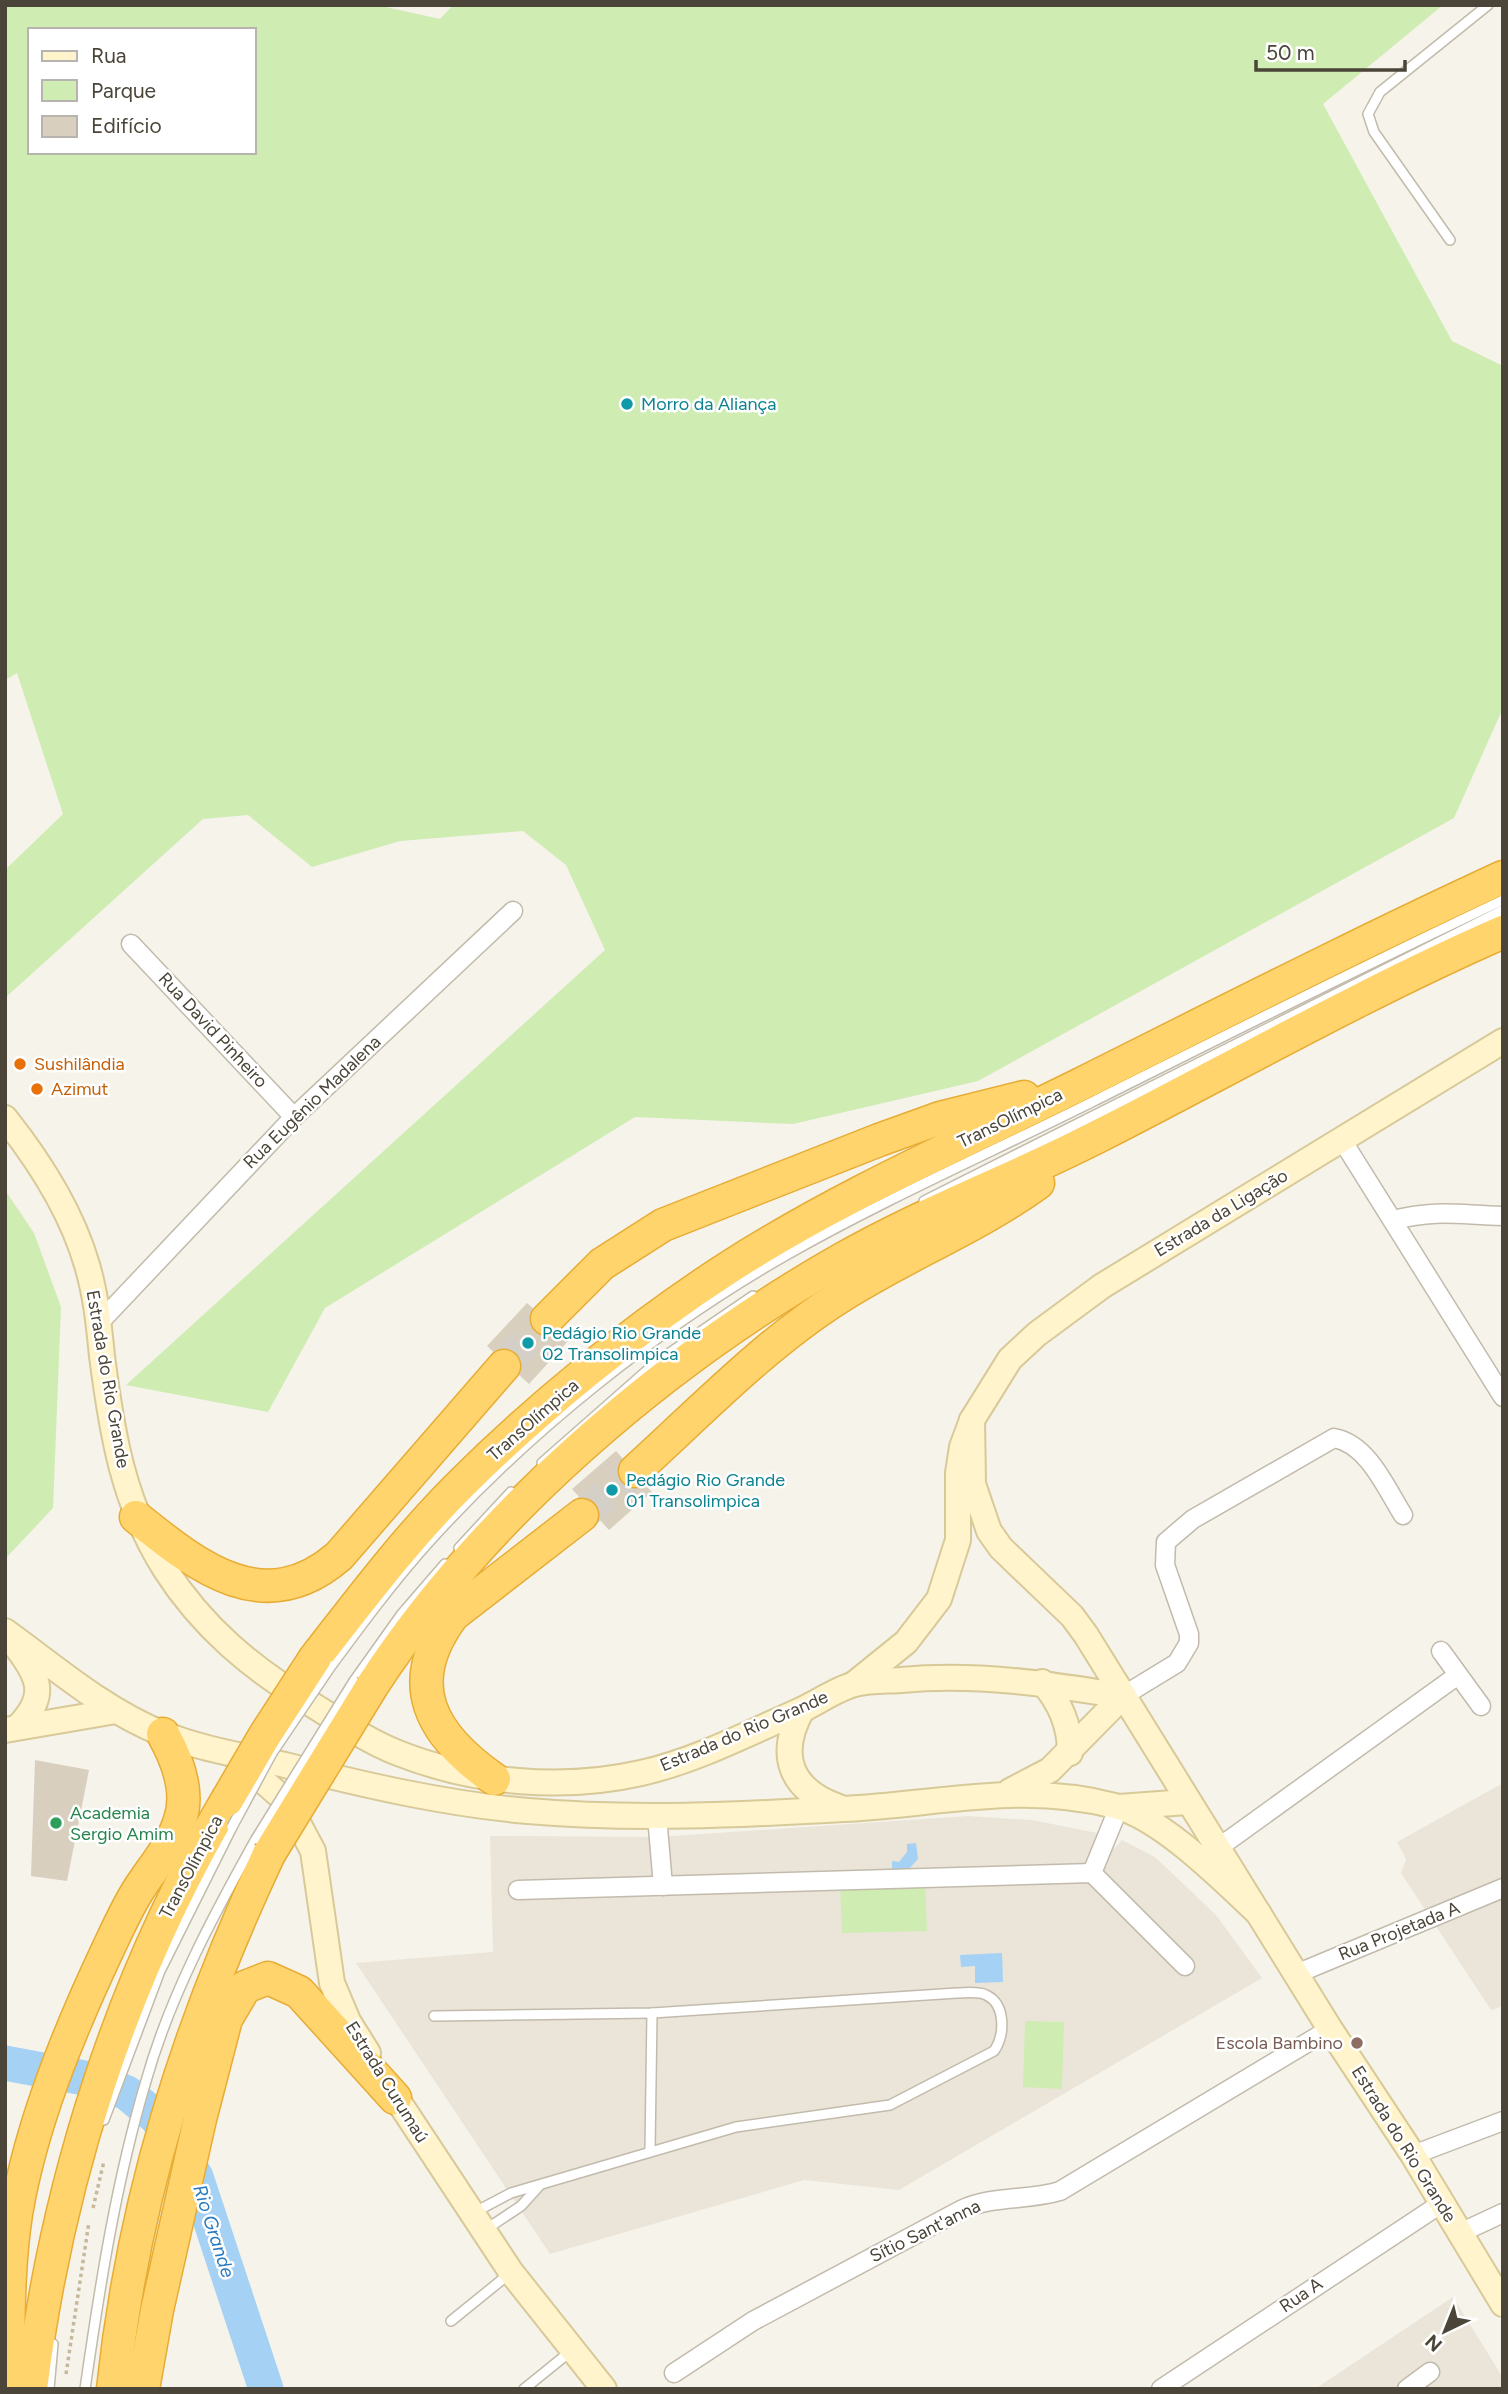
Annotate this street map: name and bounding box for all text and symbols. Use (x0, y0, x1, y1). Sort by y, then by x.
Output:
legend (28, 28, 256, 154)
scale bar (1256, 28, 1405, 72)
text: 50 m (1266, 40, 1315, 65)
text: Rua (91, 43, 127, 68)
text: Parque (91, 78, 156, 103)
text: Edifício (91, 113, 162, 138)
place label: Morro da Aliança (641, 393, 776, 415)
marker: Morro da Aliança (619, 396, 635, 412)
street label: Rua David Pinheiro (154, 968, 272, 1092)
street label: Rua Eugênio Madalena (239, 1031, 385, 1173)
place label: Sushilândia (34, 1053, 125, 1075)
marker: Sushilândia (12, 1056, 28, 1072)
place label: Azimut (51, 1078, 109, 1100)
marker: Azimut (29, 1081, 45, 1097)
street label: TransOlímpica (954, 1083, 1066, 1153)
street label: Estrada da Ligação (1150, 1164, 1292, 1262)
street label: Estrada do Rio Grande (82, 1288, 135, 1470)
place label: Pedágio Rio Grande 02 Transolimpica (542, 1322, 701, 1365)
marker: Pedágio Rio Grande 02 Transolimpica (520, 1335, 536, 1351)
street label: TransOlímpica (483, 1374, 583, 1466)
place label: Pedágio Rio Grande 01 Transolimpica (626, 1469, 785, 1512)
marker: Pedágio Rio Grande 01 Transolimpica (604, 1482, 620, 1498)
street label: Estrada do Rio Grande (657, 1686, 831, 1776)
place label: Academia Sergio Amim (70, 1802, 174, 1845)
street label: TransOlímpica (155, 1812, 227, 1922)
marker: Academia Sergio Amim (48, 1815, 64, 1831)
street label: Rua Projetada A (1335, 1897, 1463, 1965)
street label: Estrada Curumaú (341, 2017, 433, 2147)
place label: Escola Bambino (1215, 2032, 1343, 2054)
marker: Escola Bambino (1349, 2035, 1365, 2051)
street label: Estrada do Rio Grande (1347, 2062, 1461, 2226)
water label: Rio Grande (188, 2182, 240, 2281)
street label: Sítio Sant'anna (866, 2195, 984, 2267)
street label: Rua A (1275, 2273, 1327, 2317)
north arrow (1410, 2296, 1480, 2366)
text: N (1421, 2330, 1447, 2356)

